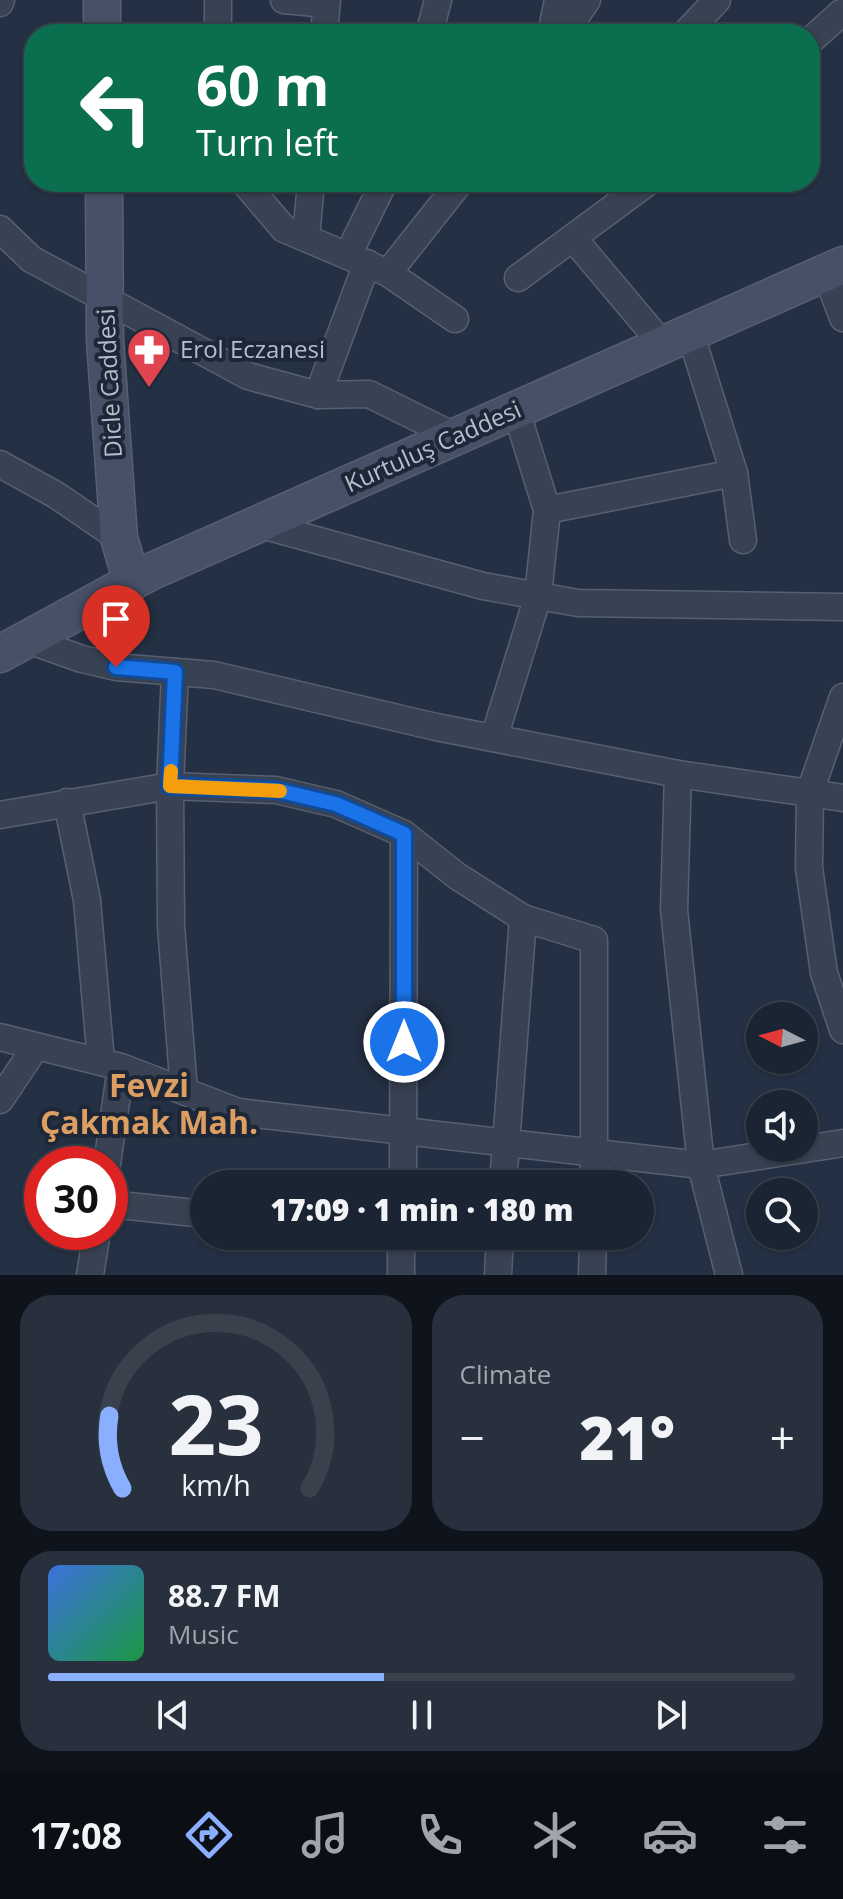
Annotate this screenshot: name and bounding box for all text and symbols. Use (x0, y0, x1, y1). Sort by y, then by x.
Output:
text: 60 m (196, 46, 330, 122)
icon: left (64, 56, 168, 160)
text: Turn left (196, 118, 338, 167)
street label: Dicle Caddesi (88, 308, 129, 459)
pharmacy icon: Erol Eczanesi (125, 326, 173, 389)
place label: Erol Eczanesi (180, 332, 325, 365)
street label: Kurtuluş Caddesi (339, 392, 526, 499)
pin (82, 585, 150, 667)
icon: arrive (94, 597, 138, 641)
position arrow (362, 1000, 446, 1084)
north arrow (746, 1002, 818, 1074)
map controls (746, 1002, 818, 1250)
district label: Fevzi Çakmak Mah. (40, 1063, 258, 1143)
button: sound (746, 1090, 818, 1162)
speed limit sign: 30 (24, 1146, 128, 1250)
button: search (746, 1178, 818, 1250)
text: 17:09 · 1 min · 180 m (270, 1189, 574, 1230)
text: Climate (460, 1356, 551, 1392)
text: 23 (168, 1366, 263, 1479)
text: 21° (579, 1396, 675, 1478)
text: − (460, 1407, 485, 1467)
text: + (770, 1407, 795, 1467)
text: km/h (181, 1465, 250, 1504)
text: 88.7 FM (168, 1575, 281, 1616)
text: Music (168, 1616, 239, 1652)
icon: previous (151, 1693, 195, 1737)
icon: pause (400, 1693, 444, 1737)
icon: next (649, 1693, 693, 1737)
icon: directions (181, 1807, 237, 1863)
icon: music (297, 1807, 353, 1863)
icon: phone (412, 1807, 468, 1863)
icon: climate (527, 1807, 583, 1863)
icon: car (642, 1807, 698, 1863)
icon: filters (757, 1807, 813, 1863)
text: 17:08 (30, 1811, 122, 1860)

